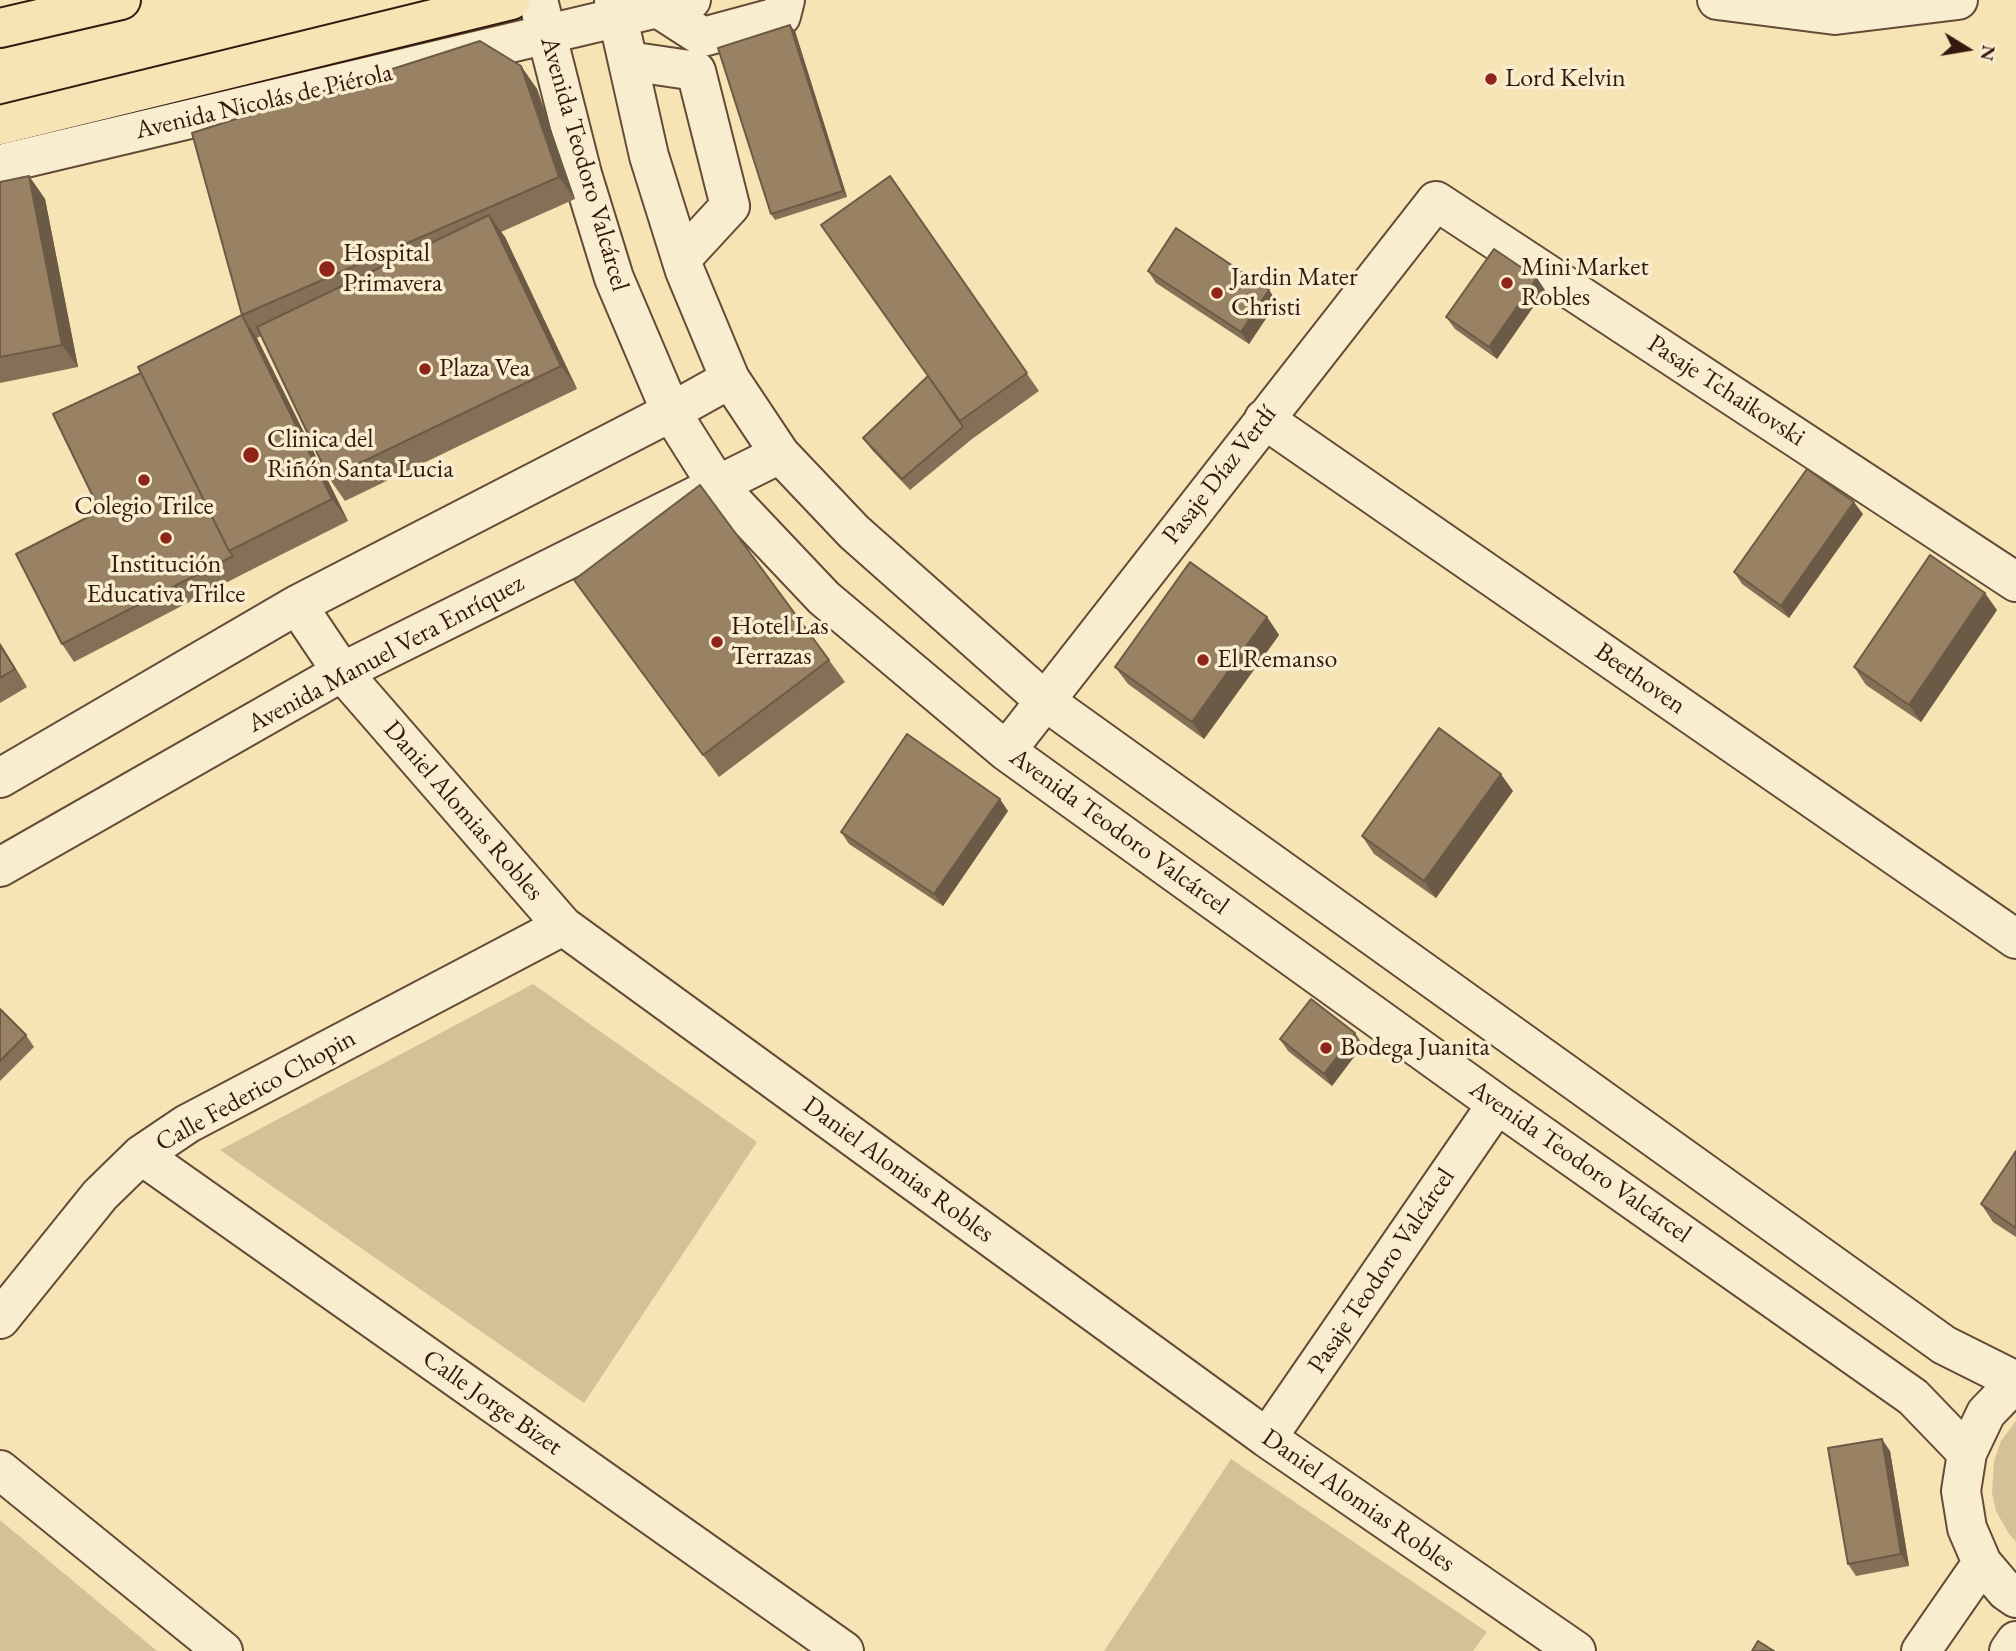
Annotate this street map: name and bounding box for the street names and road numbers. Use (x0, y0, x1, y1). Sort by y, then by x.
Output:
street label: Avenida Teodoro Valcárcel (533, 33, 635, 295)
street label: Avenida Nicolás de Piérola (132, 57, 396, 147)
street label: Pasaje Tchaikovski (1641, 328, 1811, 454)
street label: Pasaje Díaz Verdí (1156, 400, 1284, 550)
street label: Avenida Manuel Vera Enríquez (243, 568, 529, 740)
street label: Beethoven (1588, 636, 1692, 722)
street label: Daniel Alomias Robles (376, 715, 550, 907)
street label: Avenida Teodoro Valcárcel (1003, 742, 1235, 922)
street label: Calle Federico Chopin (151, 1023, 361, 1159)
street label: Avenida Teodoro Valcárcel (1463, 1074, 1697, 1250)
street label: Daniel Alomias Robles (796, 1090, 1000, 1250)
street label: Pasaje Teodoro Valcárcel (1302, 1163, 1462, 1379)
street label: Calle Jorge Bizet (416, 1343, 568, 1463)
street label: Daniel Alomias Robles (1255, 1423, 1461, 1579)

